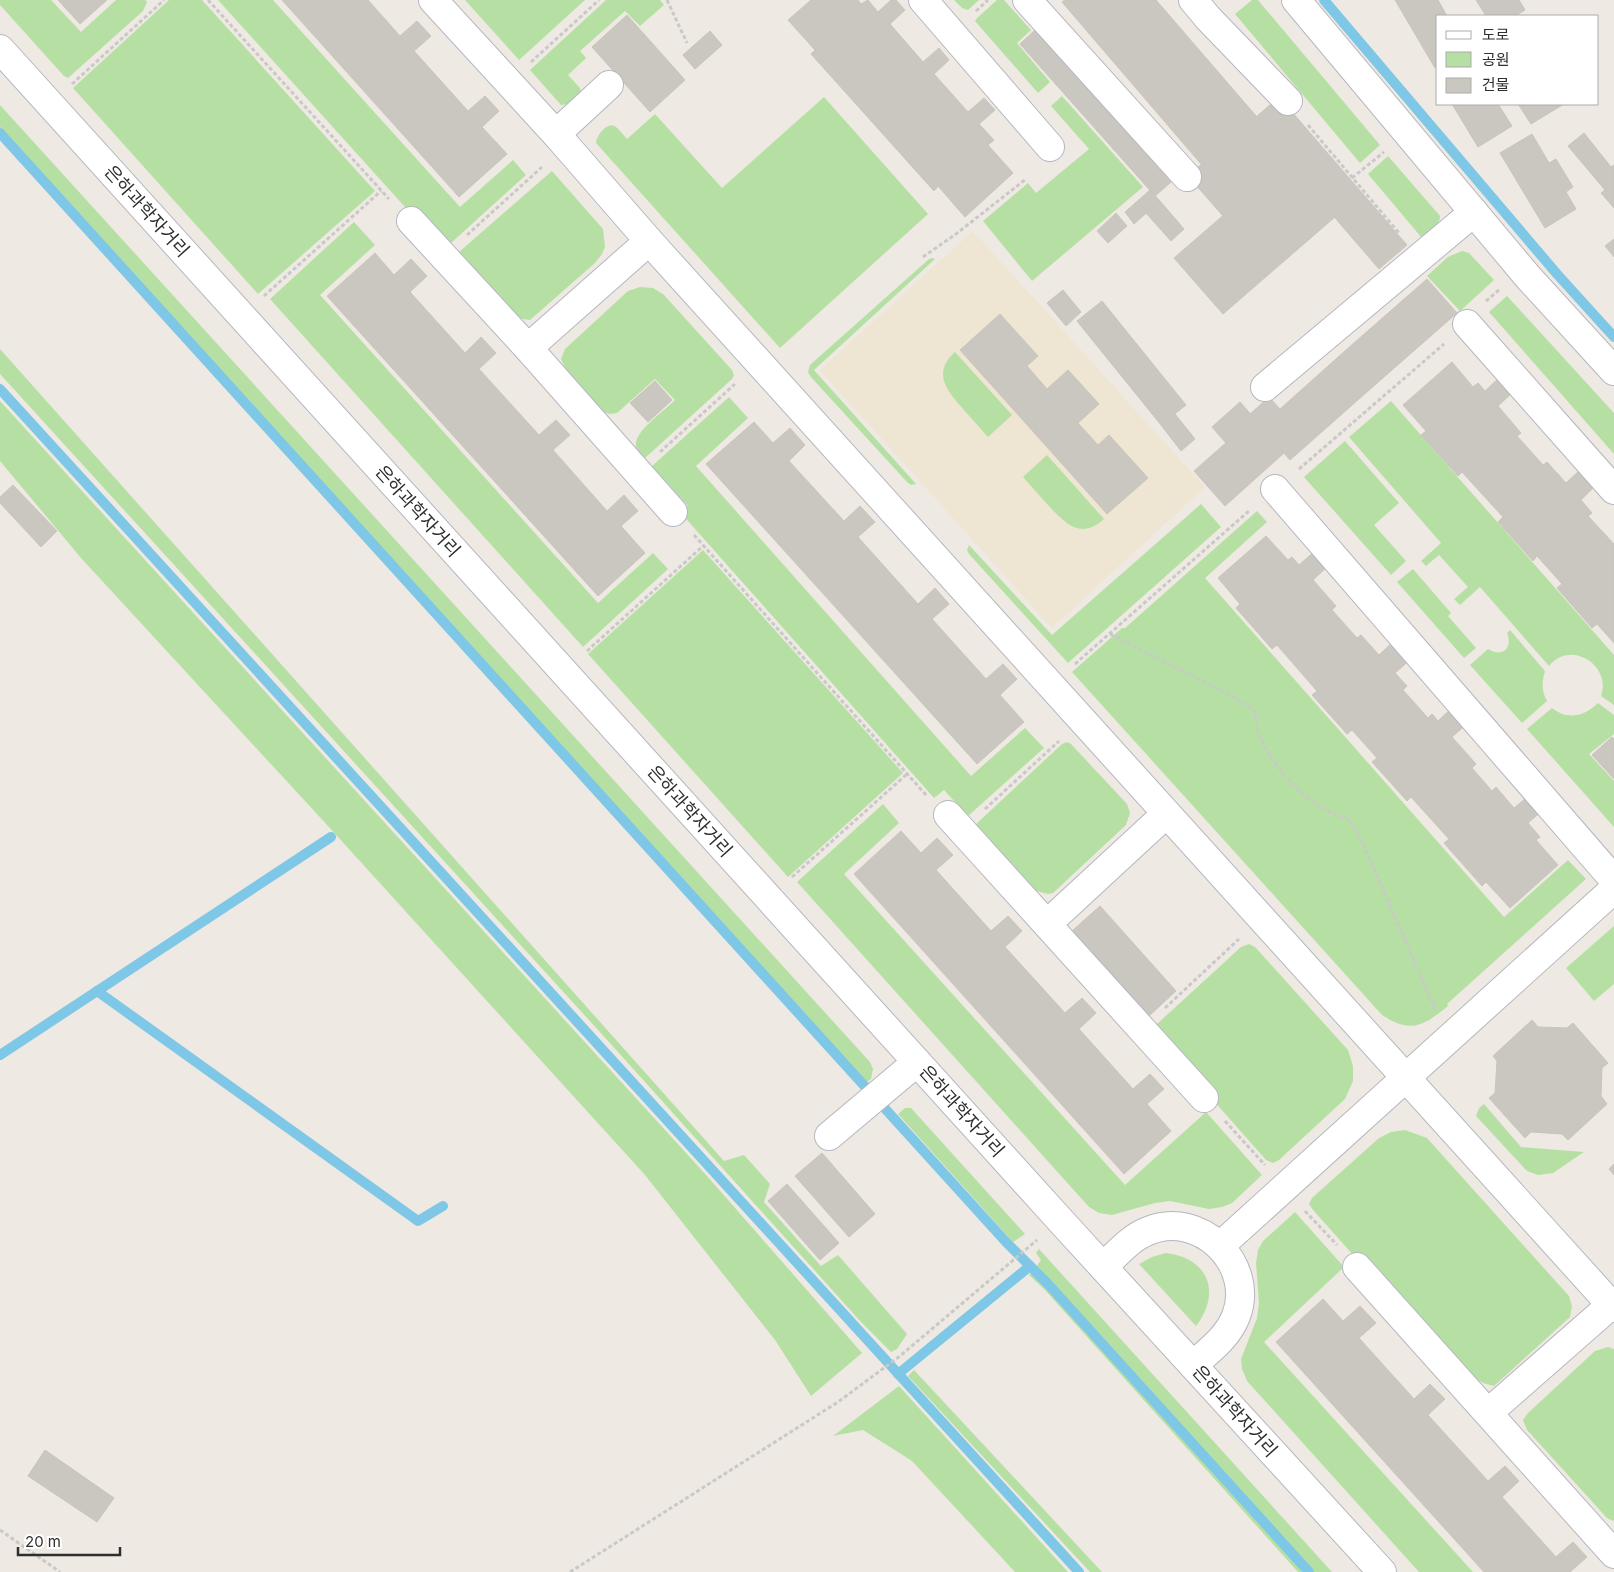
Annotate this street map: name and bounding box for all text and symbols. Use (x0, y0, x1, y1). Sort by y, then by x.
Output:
legend (1436, 15, 1599, 105)
text: 도로 (1482, 25, 1510, 44)
text: 공원 (1482, 50, 1510, 69)
text: 건물 (1482, 75, 1510, 94)
street label: 은하과학자거리 (100, 161, 194, 261)
street label: 은하과학자거리 (371, 461, 465, 561)
street label: 은하과학자거리 (643, 761, 737, 861)
street label: 은하과학자거리 (915, 1061, 1009, 1161)
street label: 은하과학자거리 (1188, 1361, 1282, 1461)
scale bar (18, 1524, 120, 1556)
text: 20 m (25, 1532, 61, 1551)

